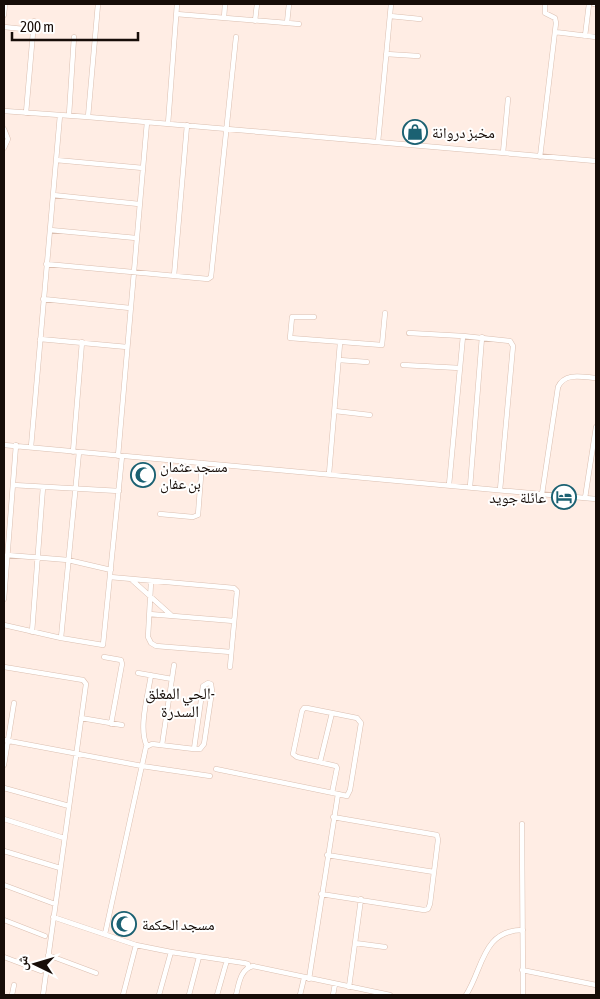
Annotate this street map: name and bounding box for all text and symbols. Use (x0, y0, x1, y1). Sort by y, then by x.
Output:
scale bar (12, 10, 139, 42)
text: 200 m (20, 18, 54, 35)
shop icon: مخبز دروانة (402, 119, 428, 145)
place label: مخبز دروانة (432, 124, 495, 142)
place label: مسجد عثمان بن عفان (160, 458, 228, 494)
mosque icon: مسجد عثمان بن عفان (130, 462, 156, 488)
hotel icon: عائلة جويد (551, 484, 577, 510)
place label: عائلة جويد (489, 489, 546, 507)
district label: الحي المغلق- السدرة (145, 684, 215, 721)
mosque icon: مسجد الحكمة (111, 911, 137, 937)
place label: مسجد الحكمة (142, 916, 215, 933)
north arrow (10, 939, 60, 989)
text: ش (13, 955, 32, 971)

